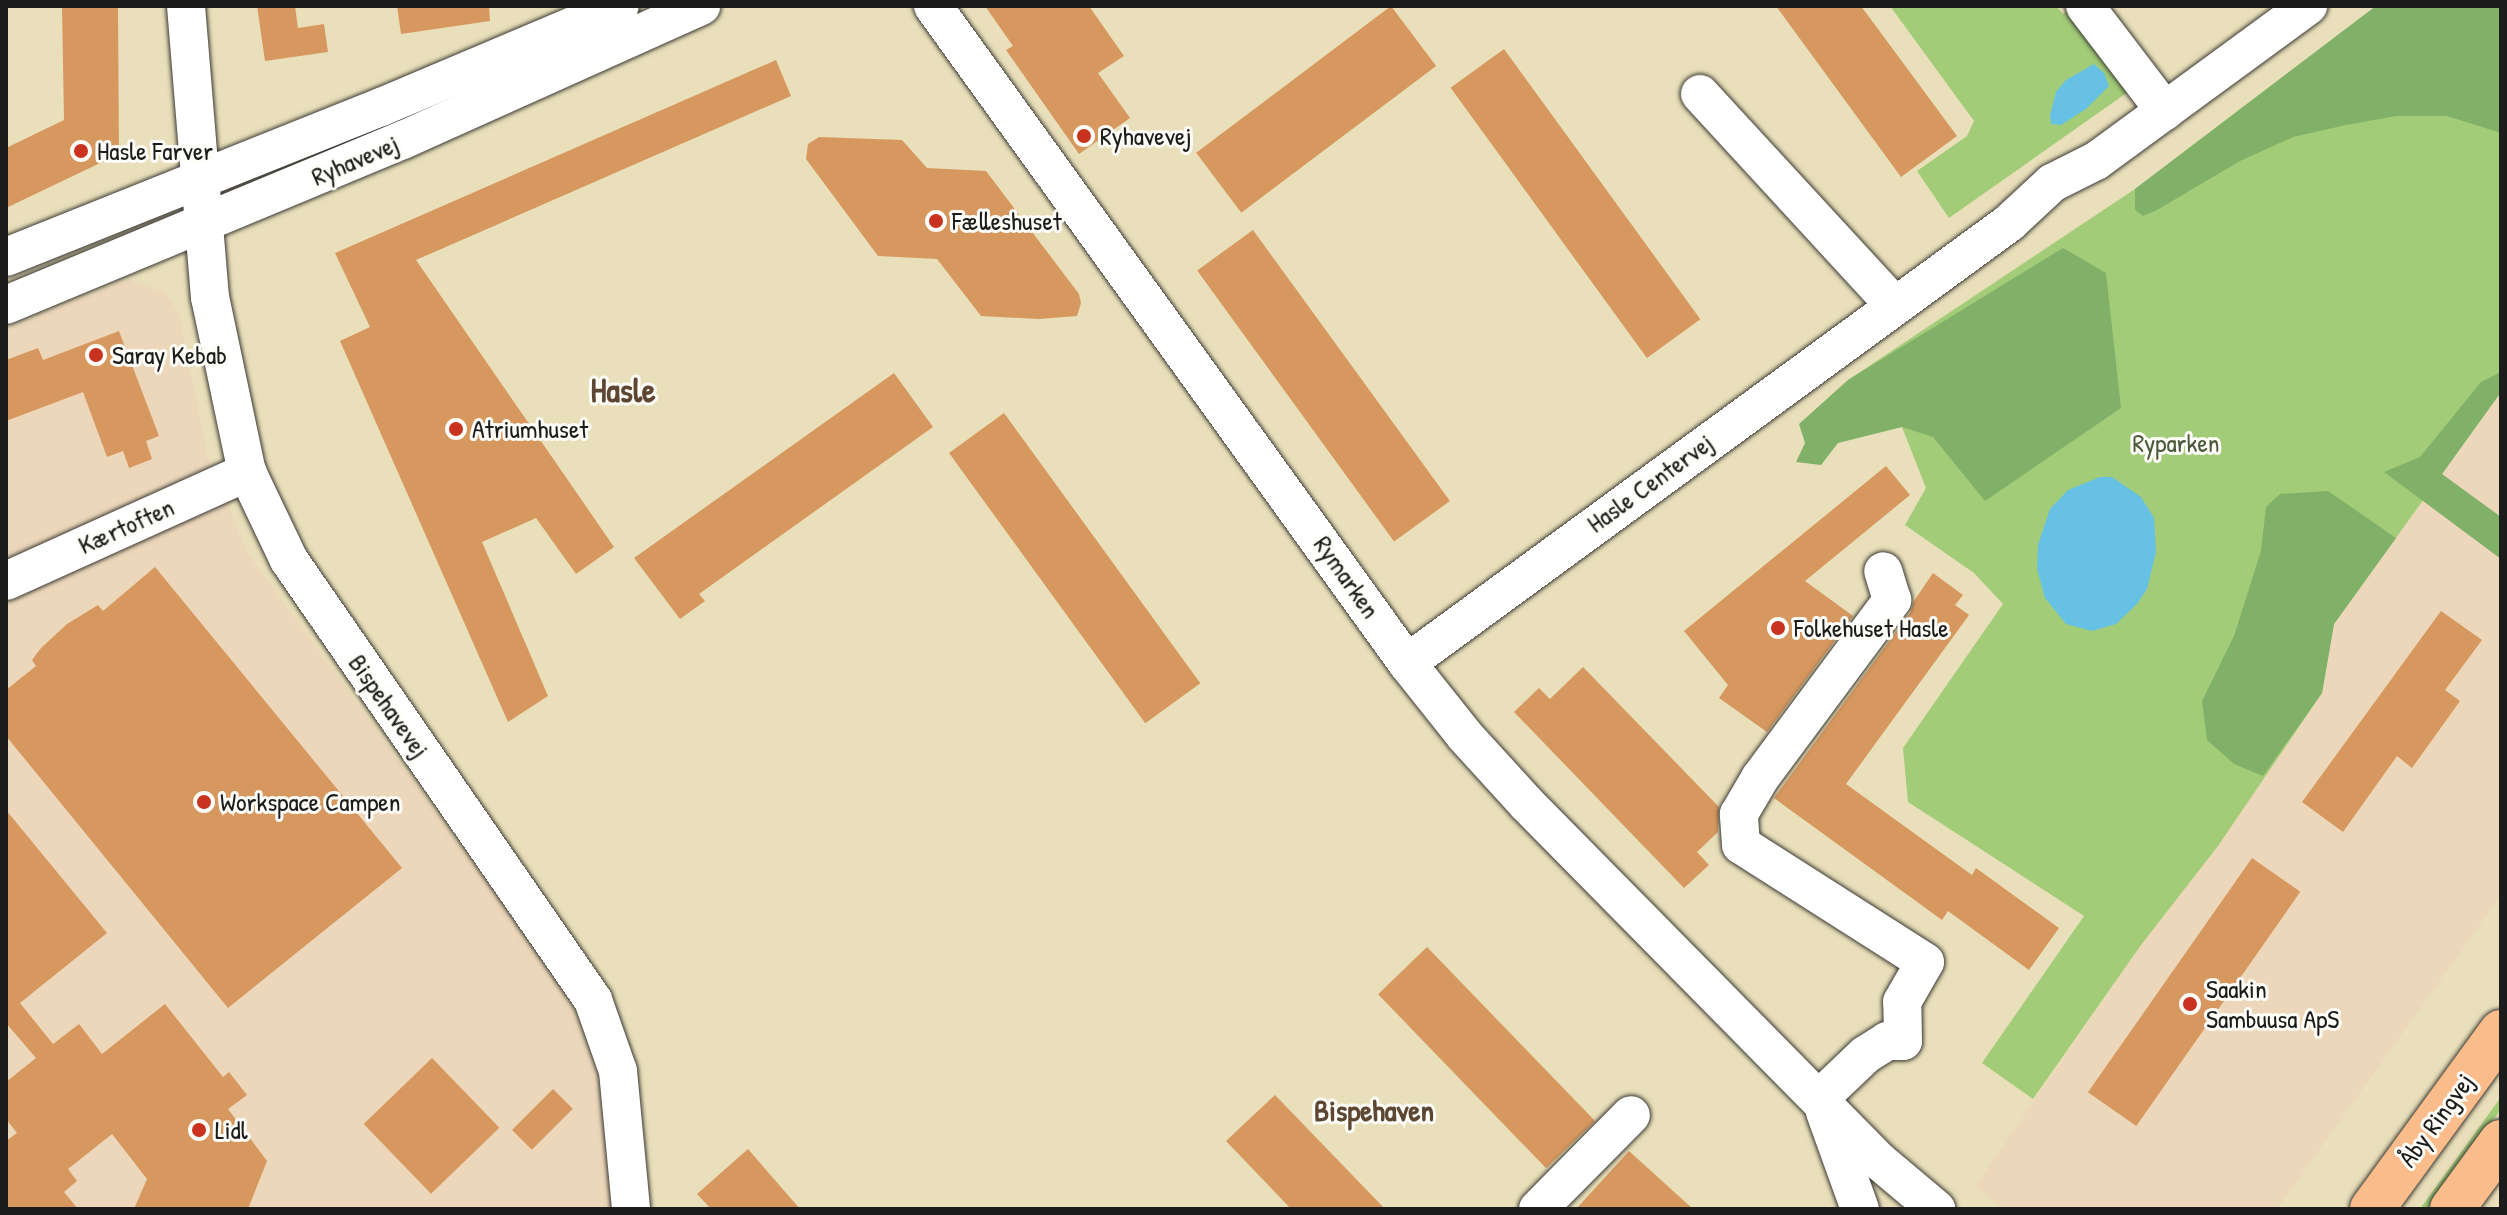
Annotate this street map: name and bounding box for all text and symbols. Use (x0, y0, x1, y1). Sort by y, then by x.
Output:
place label: Ryhavevej (1100, 120, 1192, 152)
marker: Ryhavevej (1075, 127, 1093, 145)
street label: Ryhavevej (307, 128, 403, 192)
place label: Hasle Farver (97, 135, 213, 167)
marker: Hasle Farver (72, 142, 90, 160)
place label: Fælleshuset (952, 205, 1062, 237)
marker: Fælleshuset (927, 212, 945, 230)
place label: Saray Kebab (112, 339, 227, 371)
marker: Saray Kebab (87, 346, 105, 364)
district label: Hasle (591, 371, 655, 411)
place label: Atriumhuset (472, 413, 588, 445)
marker: Atriumhuset (447, 420, 465, 438)
street label: Hasle Centervej (1581, 427, 1719, 539)
park label: Ryparken (2132, 427, 2220, 459)
street label: Kærtoften (73, 491, 179, 561)
street label: Rymarken (1307, 530, 1387, 624)
place label: Folkehuset Hasle (1794, 612, 1949, 644)
marker: Folkehuset Hasle (1769, 619, 1787, 637)
street label: Bispehavevej (342, 648, 436, 764)
place label: Workspace Campen (220, 786, 400, 818)
marker: Workspace Campen (195, 793, 213, 811)
place label: Saakin Sambuusa ApS (2206, 973, 2339, 1034)
marker: Saakin Sambuusa ApS (2181, 995, 2199, 1013)
street label: Åby Ringvej (2392, 1067, 2480, 1173)
district label: Bispehaven (1314, 1092, 1434, 1128)
place label: Lidl (215, 1114, 248, 1146)
marker: Lidl (190, 1121, 208, 1139)

